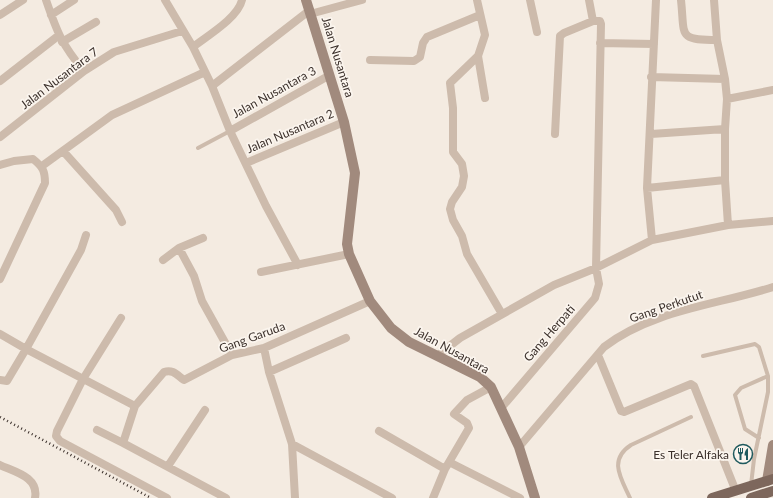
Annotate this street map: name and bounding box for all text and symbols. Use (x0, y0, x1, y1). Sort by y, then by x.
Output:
street label: Jalan Nusantara (319, 15, 357, 99)
street label: Jalan Nusantara 7 (17, 44, 101, 112)
street label: Jalan Nusantara 3 (230, 63, 319, 121)
street label: Jalan Nusantara 2 (244, 106, 336, 156)
street label: Gang Perkutut (627, 286, 705, 326)
street label: Gang Herpati (520, 302, 578, 364)
street label: Gang Garuda (217, 318, 287, 356)
street label: Jalan Nusantara (412, 323, 492, 377)
restaurant icon: Es Teler Alfaka (732, 443, 754, 465)
place label: Es Teler Alfaka (653, 447, 729, 462)

